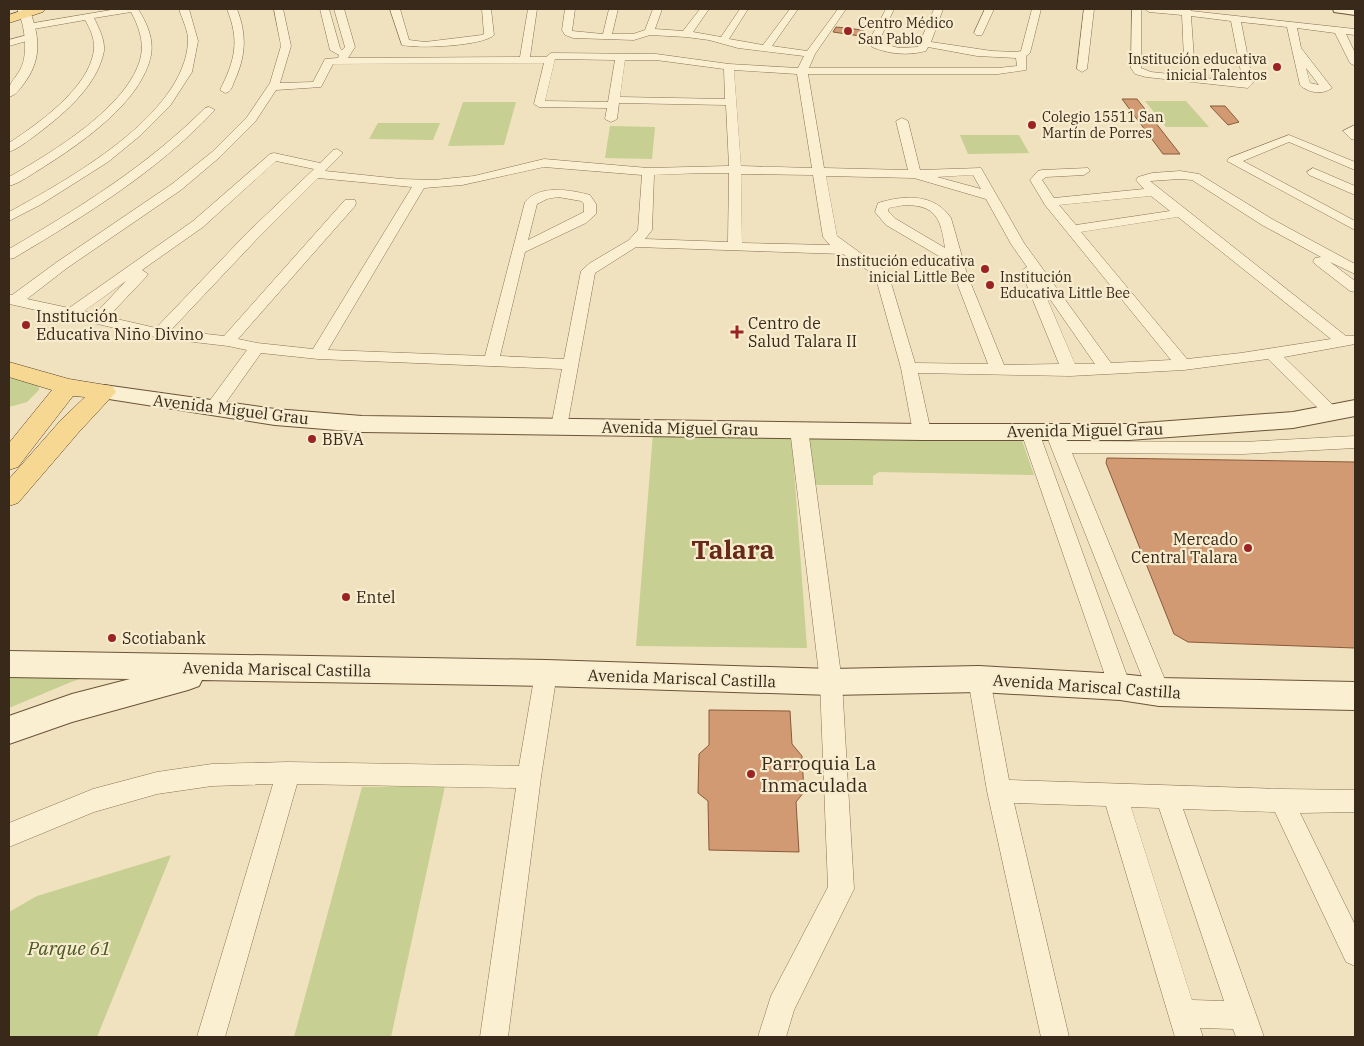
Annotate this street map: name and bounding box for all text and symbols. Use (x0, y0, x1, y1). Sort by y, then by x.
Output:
place label: Centro Médico San Pablo (858, 14, 954, 48)
marker: Centro Médico San Pablo (842, 25, 854, 37)
place label: Institución educativa inicial Talentos (1128, 50, 1267, 84)
marker: Institución educativa inicial Talentos (1271, 61, 1283, 73)
place label: Colegio 15511 San Martín de Porres (1042, 108, 1164, 142)
marker: Colegio 15511 San Martín de Porres (1026, 119, 1038, 131)
place label: Institución educativa inicial Little Bee (836, 252, 975, 286)
marker: Institución educativa inicial Little Bee (979, 263, 991, 275)
place label: Institución Educativa Little Bee (1000, 268, 1130, 302)
marker: Institución Educativa Little Bee (984, 279, 996, 291)
place label: Institución Educativa Niño Divino (36, 306, 204, 344)
place label: Centro de Salud Talara II (748, 313, 857, 351)
marker: Institución Educativa Niño Divino (20, 319, 32, 331)
marker: Centro de Salud Talara II (730, 325, 744, 339)
street label: Avenida Miguel Grau (152, 390, 310, 428)
street label: Avenida Miguel Grau (601, 417, 759, 439)
street label: Avenida Miguel Grau (1006, 419, 1164, 441)
place label: BBVA (322, 429, 364, 449)
marker: BBVA (306, 433, 318, 445)
place label: Mercado Central Talara (1131, 529, 1238, 567)
district label: Talara (691, 532, 775, 566)
marker: Mercado Central Talara (1242, 542, 1254, 554)
place label: Entel (356, 587, 396, 607)
marker: Entel (340, 591, 352, 603)
place label: Scotiabank (122, 628, 206, 648)
marker: Scotiabank (106, 632, 118, 644)
street label: Avenida Mariscal Castilla (182, 657, 372, 681)
street label: Avenida Mariscal Castilla (587, 665, 777, 691)
street label: Avenida Mariscal Castilla (992, 669, 1182, 703)
place label: Parroquia La Inmaculada (761, 751, 876, 797)
marker: Parroquia La Inmaculada (745, 768, 757, 780)
park label: Parque 61 (26, 936, 111, 960)

